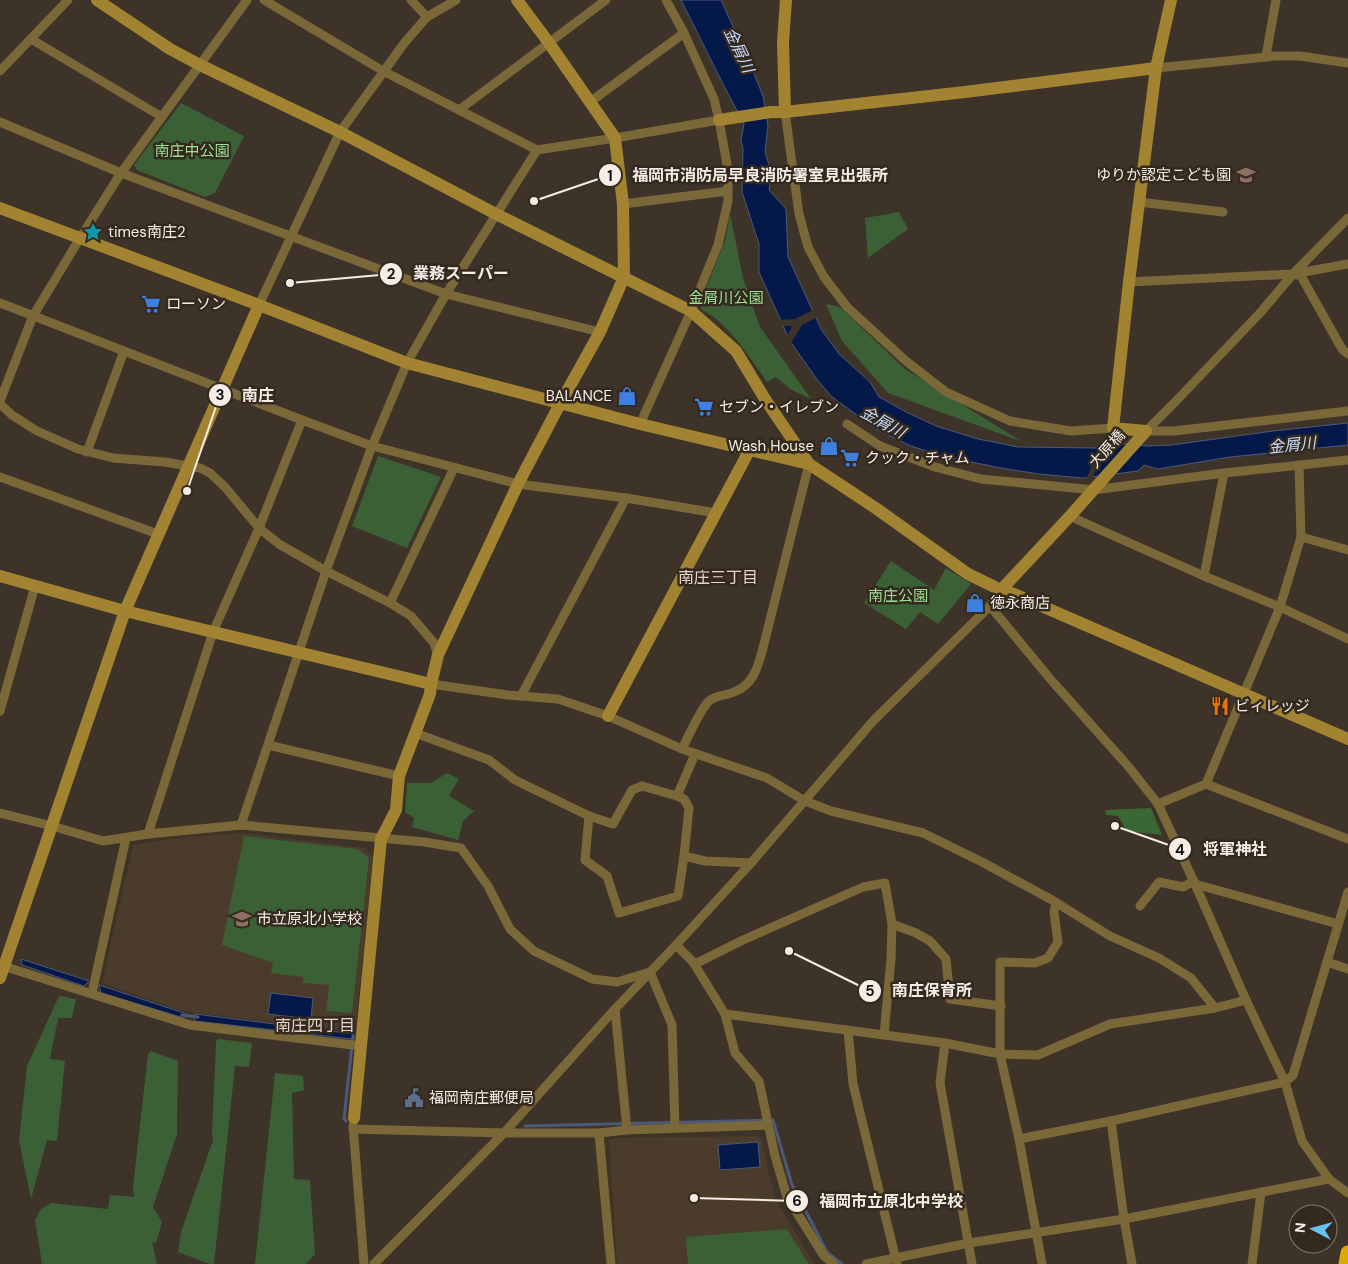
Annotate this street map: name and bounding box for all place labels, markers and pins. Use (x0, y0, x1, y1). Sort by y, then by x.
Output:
callout: 福岡市消防局早良消防署室見出張所 (597, 160, 898, 191)
school or university icon: ゆりか認定こども園 (1235, 164, 1257, 186)
place label: ゆりか認定こども園 (1096, 165, 1231, 185)
place icon: times南庄2 (82, 221, 104, 243)
place label: times南庄2 (108, 222, 186, 242)
callout: 業務スーパー (378, 258, 519, 289)
supermarket icon: ローソン (140, 293, 162, 315)
place label: ローソン (166, 294, 226, 314)
callout: 南庄 (207, 380, 284, 411)
shop icon: BALANCE (616, 385, 638, 407)
place label: BALANCE (546, 386, 612, 406)
supermarket icon: セブン・イレブン (693, 396, 715, 418)
place label: セブン・イレブン (719, 397, 839, 417)
shop icon: Wash House (818, 435, 840, 457)
place label: Wash House (728, 436, 814, 456)
supermarket icon: クック・チャム (839, 447, 861, 469)
place label: クック・チャム (865, 448, 970, 468)
shop icon: 徳永商店 (964, 592, 986, 614)
place label: 徳永商店 (990, 593, 1050, 613)
restaurant icon: ビィレッジ (1209, 695, 1231, 717)
place label: ビィレッジ (1235, 696, 1310, 716)
callout: 将軍神社 (1168, 834, 1277, 865)
school or university icon: 市立原北小学校 (231, 908, 253, 930)
place label: 市立原北小学校 (257, 909, 362, 929)
callout: 南庄保育所 (857, 975, 982, 1006)
public building icon: 福岡南庄郵便局 (403, 1087, 425, 1109)
place label: 福岡南庄郵便局 (429, 1088, 534, 1108)
callout: 福岡市立原北中学校 (784, 1186, 973, 1217)

